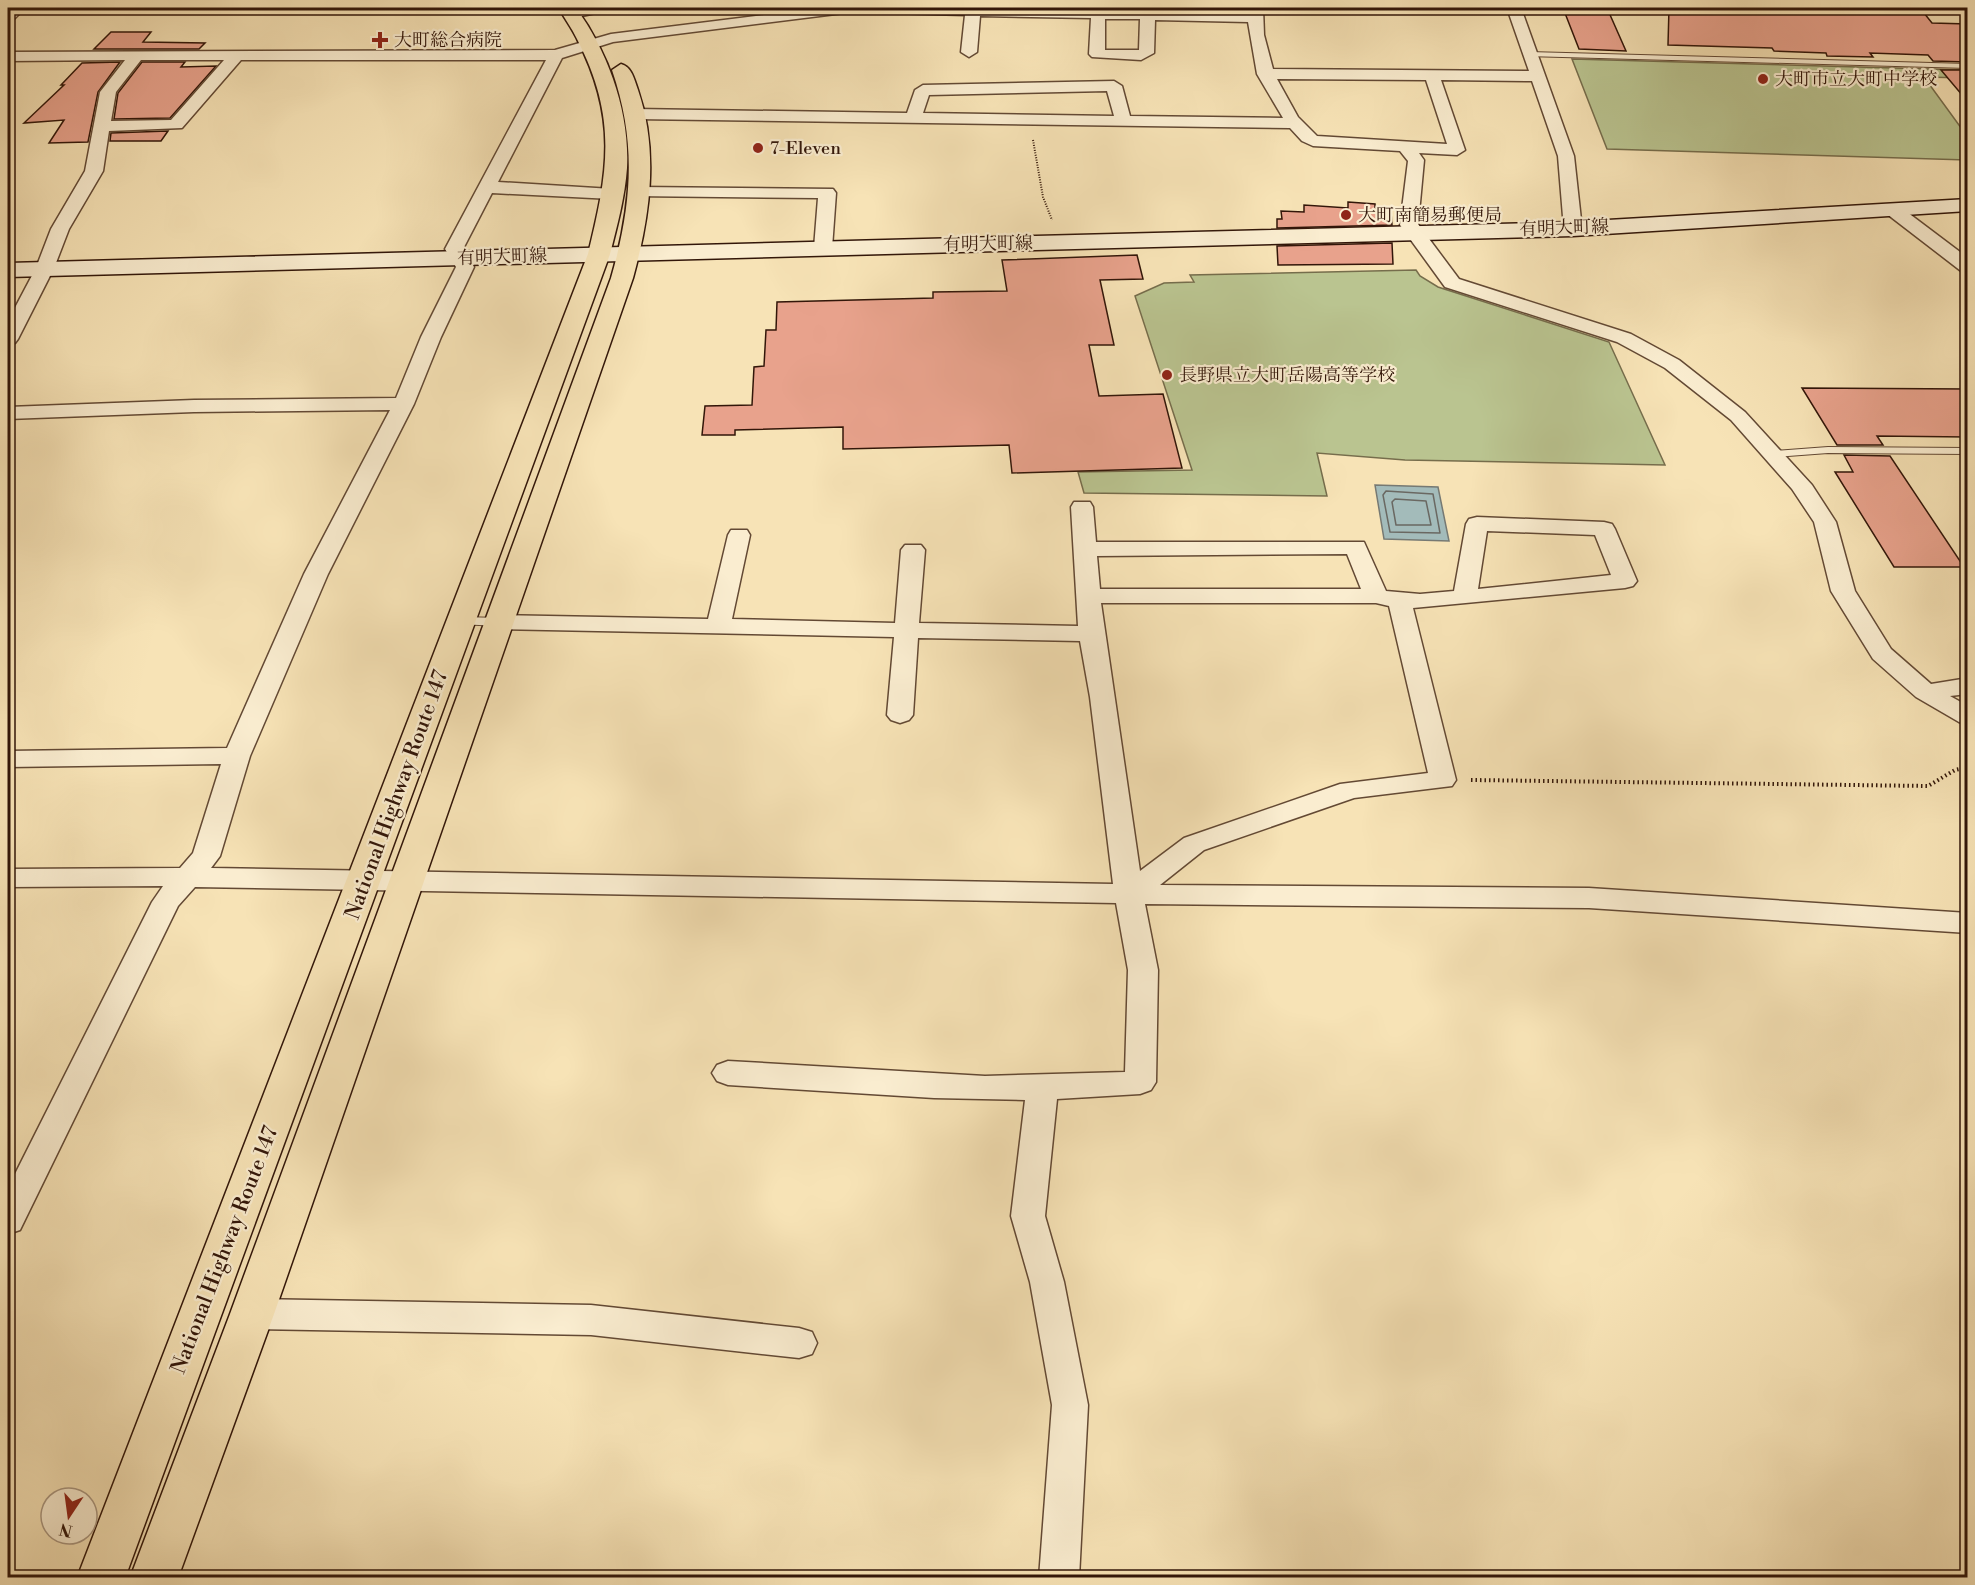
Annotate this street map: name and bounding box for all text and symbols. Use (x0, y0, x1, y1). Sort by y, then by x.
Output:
place label: 大町総合病院 (394, 29, 502, 52)
marker: 大町総合病院 (371, 31, 389, 49)
place label: 大町市立大町中学校 (1775, 68, 1937, 91)
marker: 大町市立大町中学校 (1756, 72, 1770, 86)
place label: 7-Eleven (770, 137, 841, 160)
marker: 7-Eleven (751, 141, 765, 155)
place label: 大町南簡易郵便局 (1358, 204, 1502, 227)
marker: 大町南簡易郵便局 (1339, 208, 1353, 222)
street label: 有明大町線 (1519, 215, 1609, 241)
street label: 有明大町線 (943, 232, 1033, 256)
street label: 有明大町線 (457, 244, 547, 270)
place label: 長野県立大町岳陽高等学校 (1179, 364, 1395, 387)
marker: 長野県立大町岳陽高等学校 (1160, 368, 1174, 382)
street label: National Highway Route 147 (340, 667, 454, 923)
street label: National Highway Route 147 (166, 1122, 284, 1377)
north arrow (39, 1486, 99, 1546)
text: N (57, 1518, 74, 1541)

